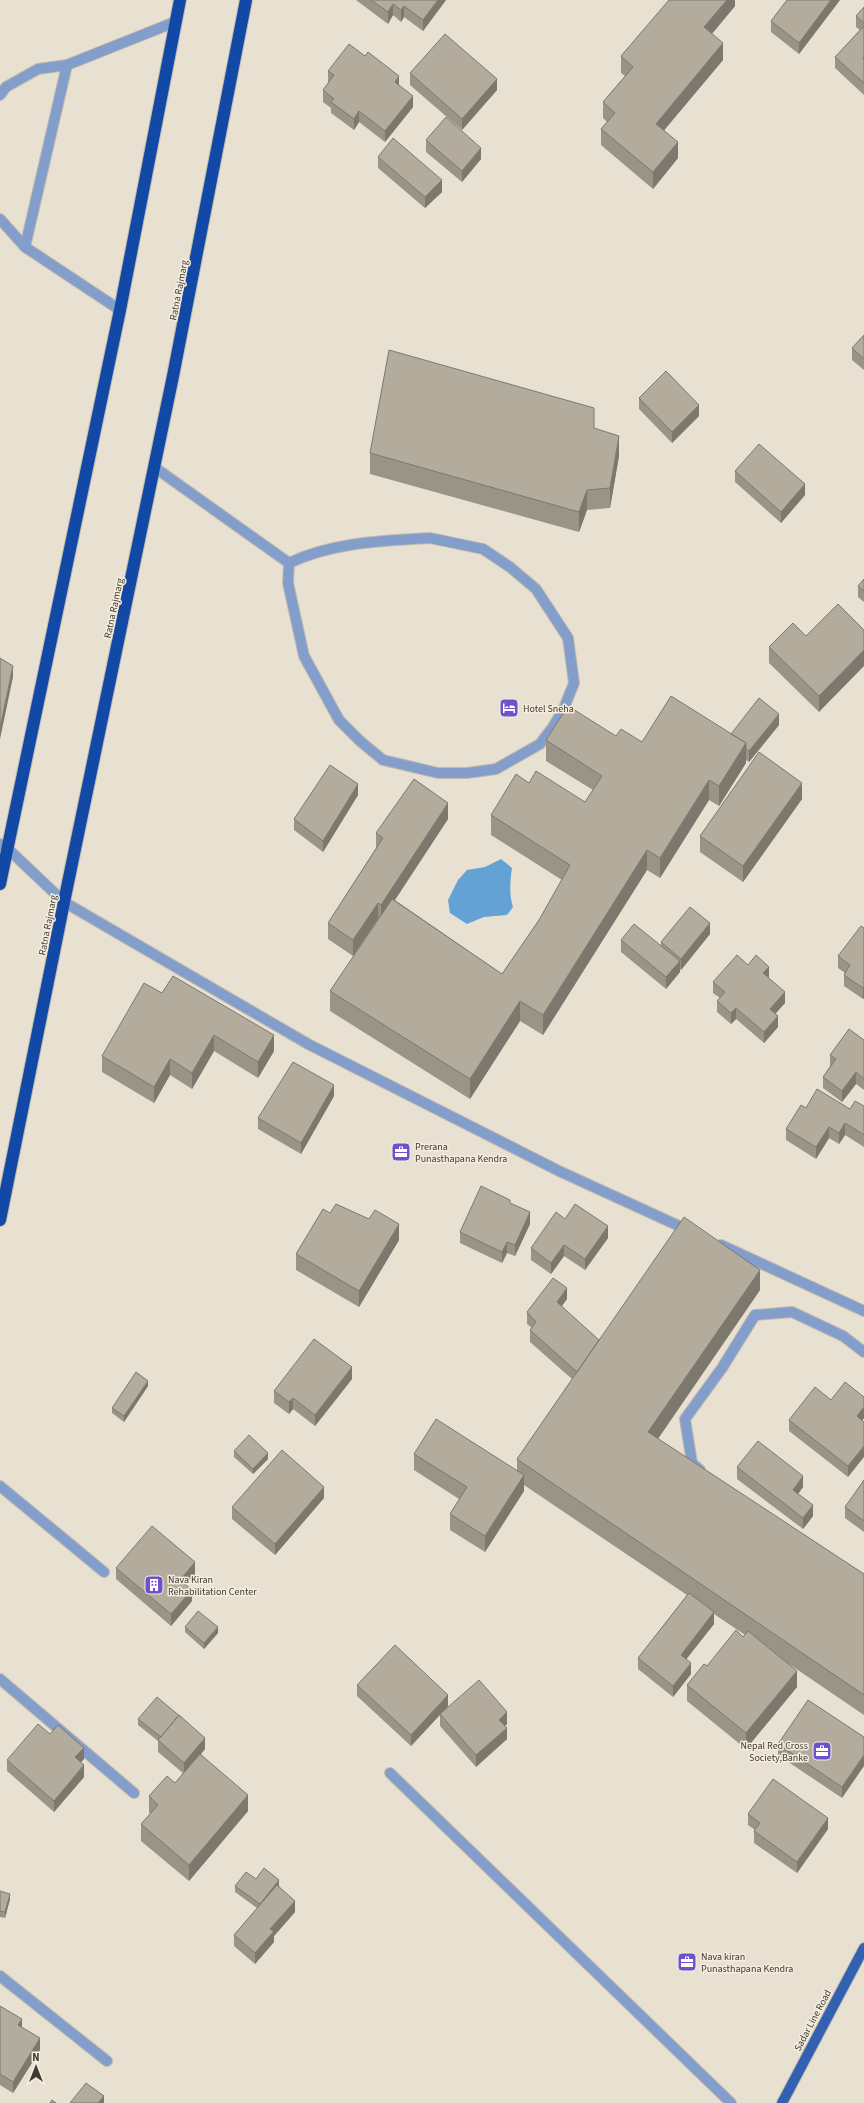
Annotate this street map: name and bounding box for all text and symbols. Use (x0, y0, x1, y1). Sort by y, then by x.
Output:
street label: Ratna Rajmarg (166, 259, 192, 322)
street label: Ratna Rajmarg (101, 577, 127, 640)
hotel icon: Hotel Sneha (498, 697, 520, 719)
place label: Hotel Sneha (523, 702, 574, 716)
street label: Ratna Rajmarg (35, 894, 61, 957)
place label: Prerana Punasthapana Kendra (415, 1140, 507, 1166)
office icon: Prerana Punasthapana Kendra (390, 1141, 412, 1163)
place label: Nava Kiran Rehabilitation Center (168, 1573, 257, 1599)
building icon: Nava Kiran Rehabilitation Center (143, 1574, 165, 1596)
place label: Nepal Red Cross Society,Banke (741, 1739, 808, 1765)
office icon: Nepal Red Cross Society,Banke (811, 1740, 833, 1762)
place label: Nava kiran Punasthapana Kendra (701, 1950, 793, 1976)
office icon: Nava kiran Punasthapana Kendra (676, 1951, 698, 1973)
street label: Sadar Line Road (791, 1987, 835, 2054)
north arrow (16, 2047, 56, 2087)
text: N (32, 2050, 40, 2065)

